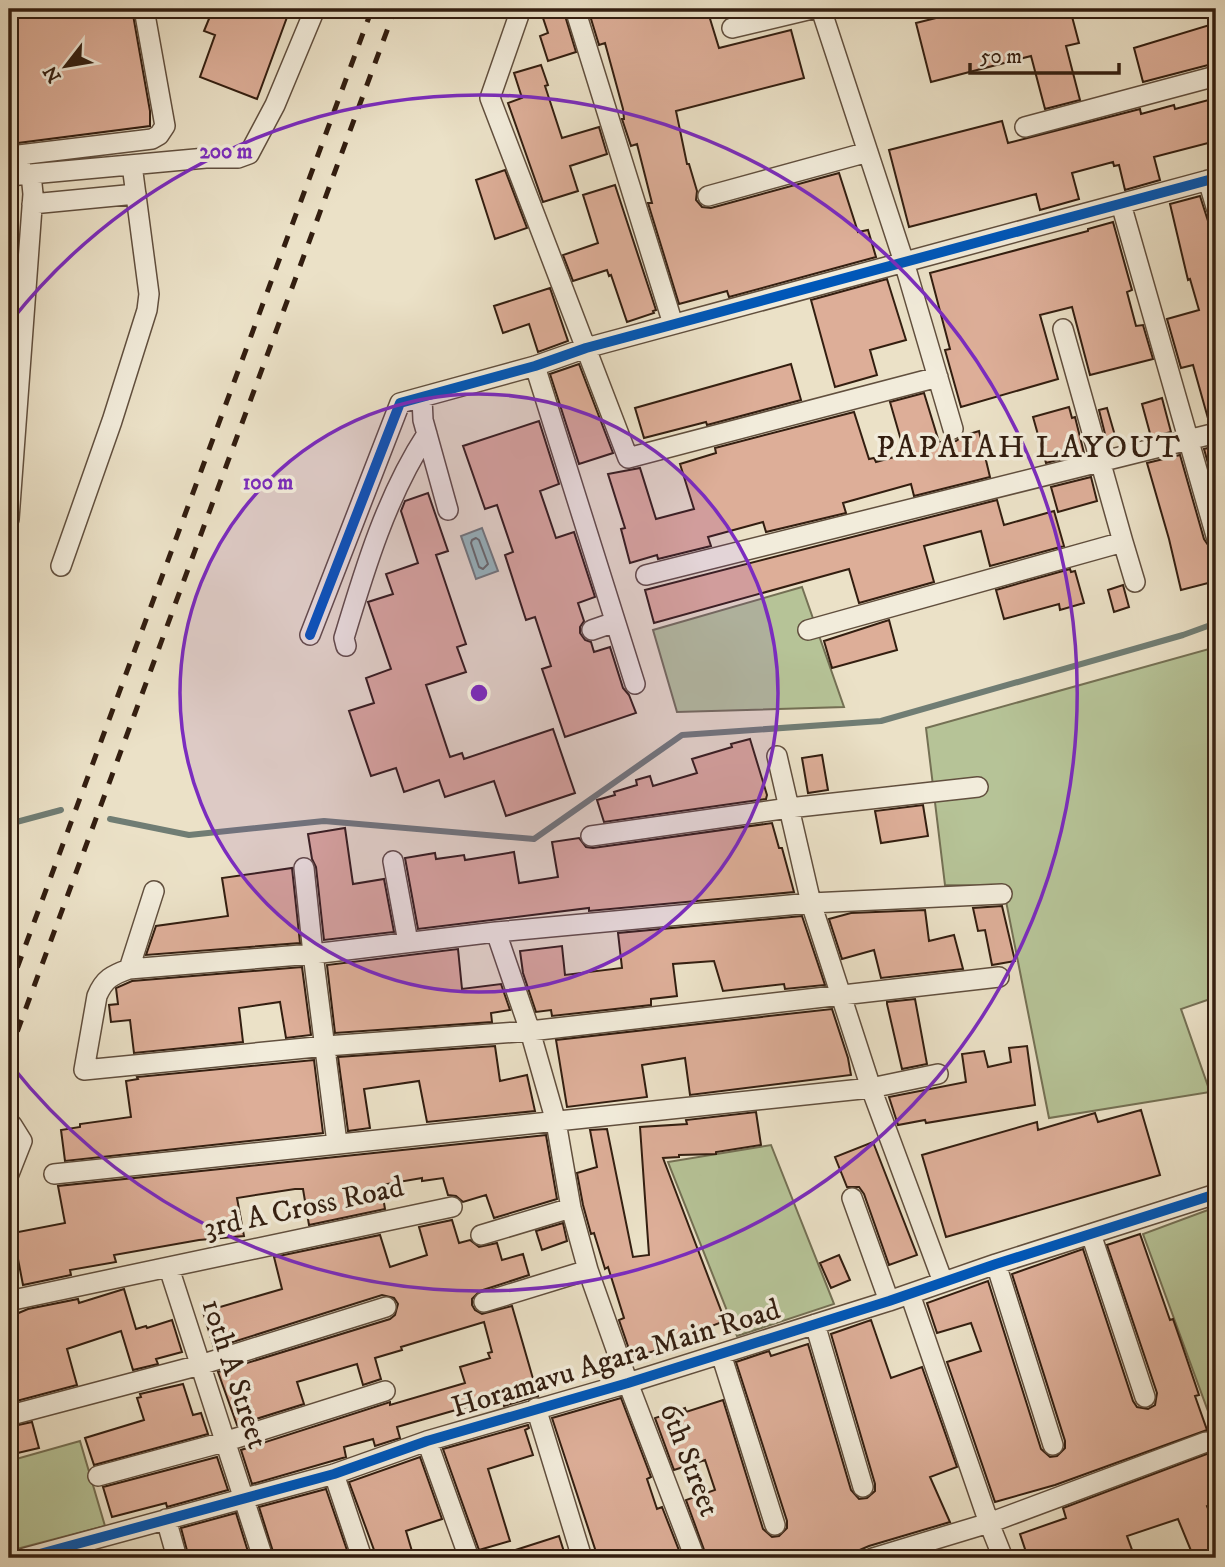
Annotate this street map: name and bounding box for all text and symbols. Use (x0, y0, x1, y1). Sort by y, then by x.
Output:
north arrow (32, 32, 102, 102)
scale bar (970, 32, 1118, 76)
text: 50 m (980, 44, 1022, 70)
text: N (39, 61, 67, 87)
text: 200 m (199, 139, 253, 165)
district label: PAPAIAH LAYOUT (876, 428, 1182, 468)
text: 100 m (243, 470, 293, 496)
centre of rings (467, 681, 491, 705)
street label: 3rd A Cross Road (201, 1169, 407, 1247)
street label: Horamavu Agara Main Road (447, 1291, 785, 1427)
street label: 10th A Street (192, 1294, 276, 1454)
street label: 6th Street (651, 1398, 727, 1522)

